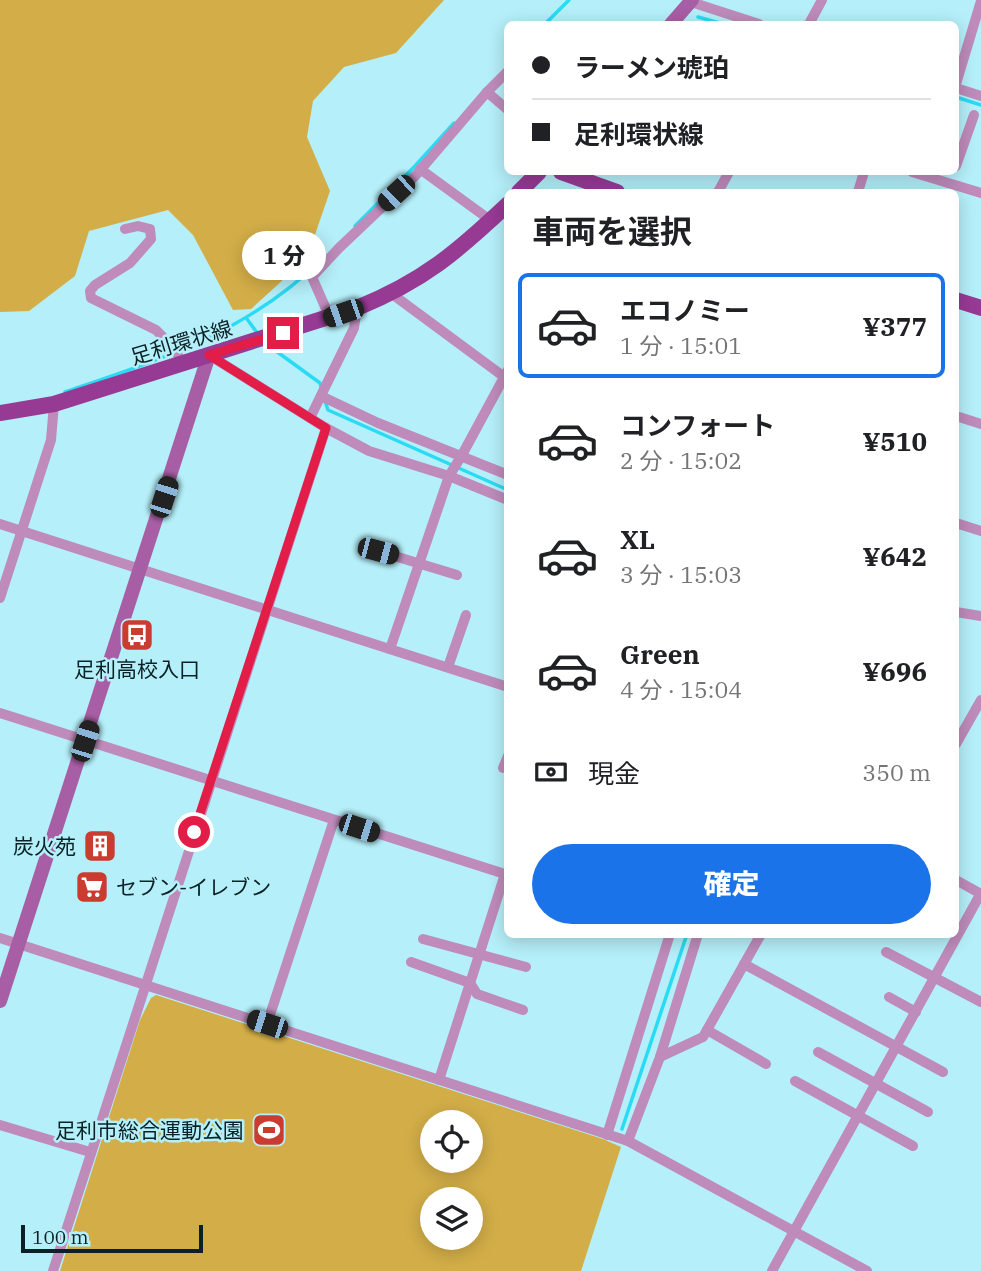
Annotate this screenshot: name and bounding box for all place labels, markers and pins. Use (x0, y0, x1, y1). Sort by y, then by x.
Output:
bus stop icon: 足利高校入口 (118, 616, 156, 654)
place label: 足利高校入口 (74, 655, 200, 683)
building icon: 炭火苑 (81, 827, 119, 865)
place label: 炭火苑 (13, 832, 76, 860)
supermarket icon: セブン-イレブン (73, 868, 111, 906)
place label: セブン-イレブン (116, 873, 271, 901)
sports icon: 足利市総合運動公園 (250, 1111, 288, 1149)
place label: 足利市総合運動公園 (55, 1116, 244, 1144)

